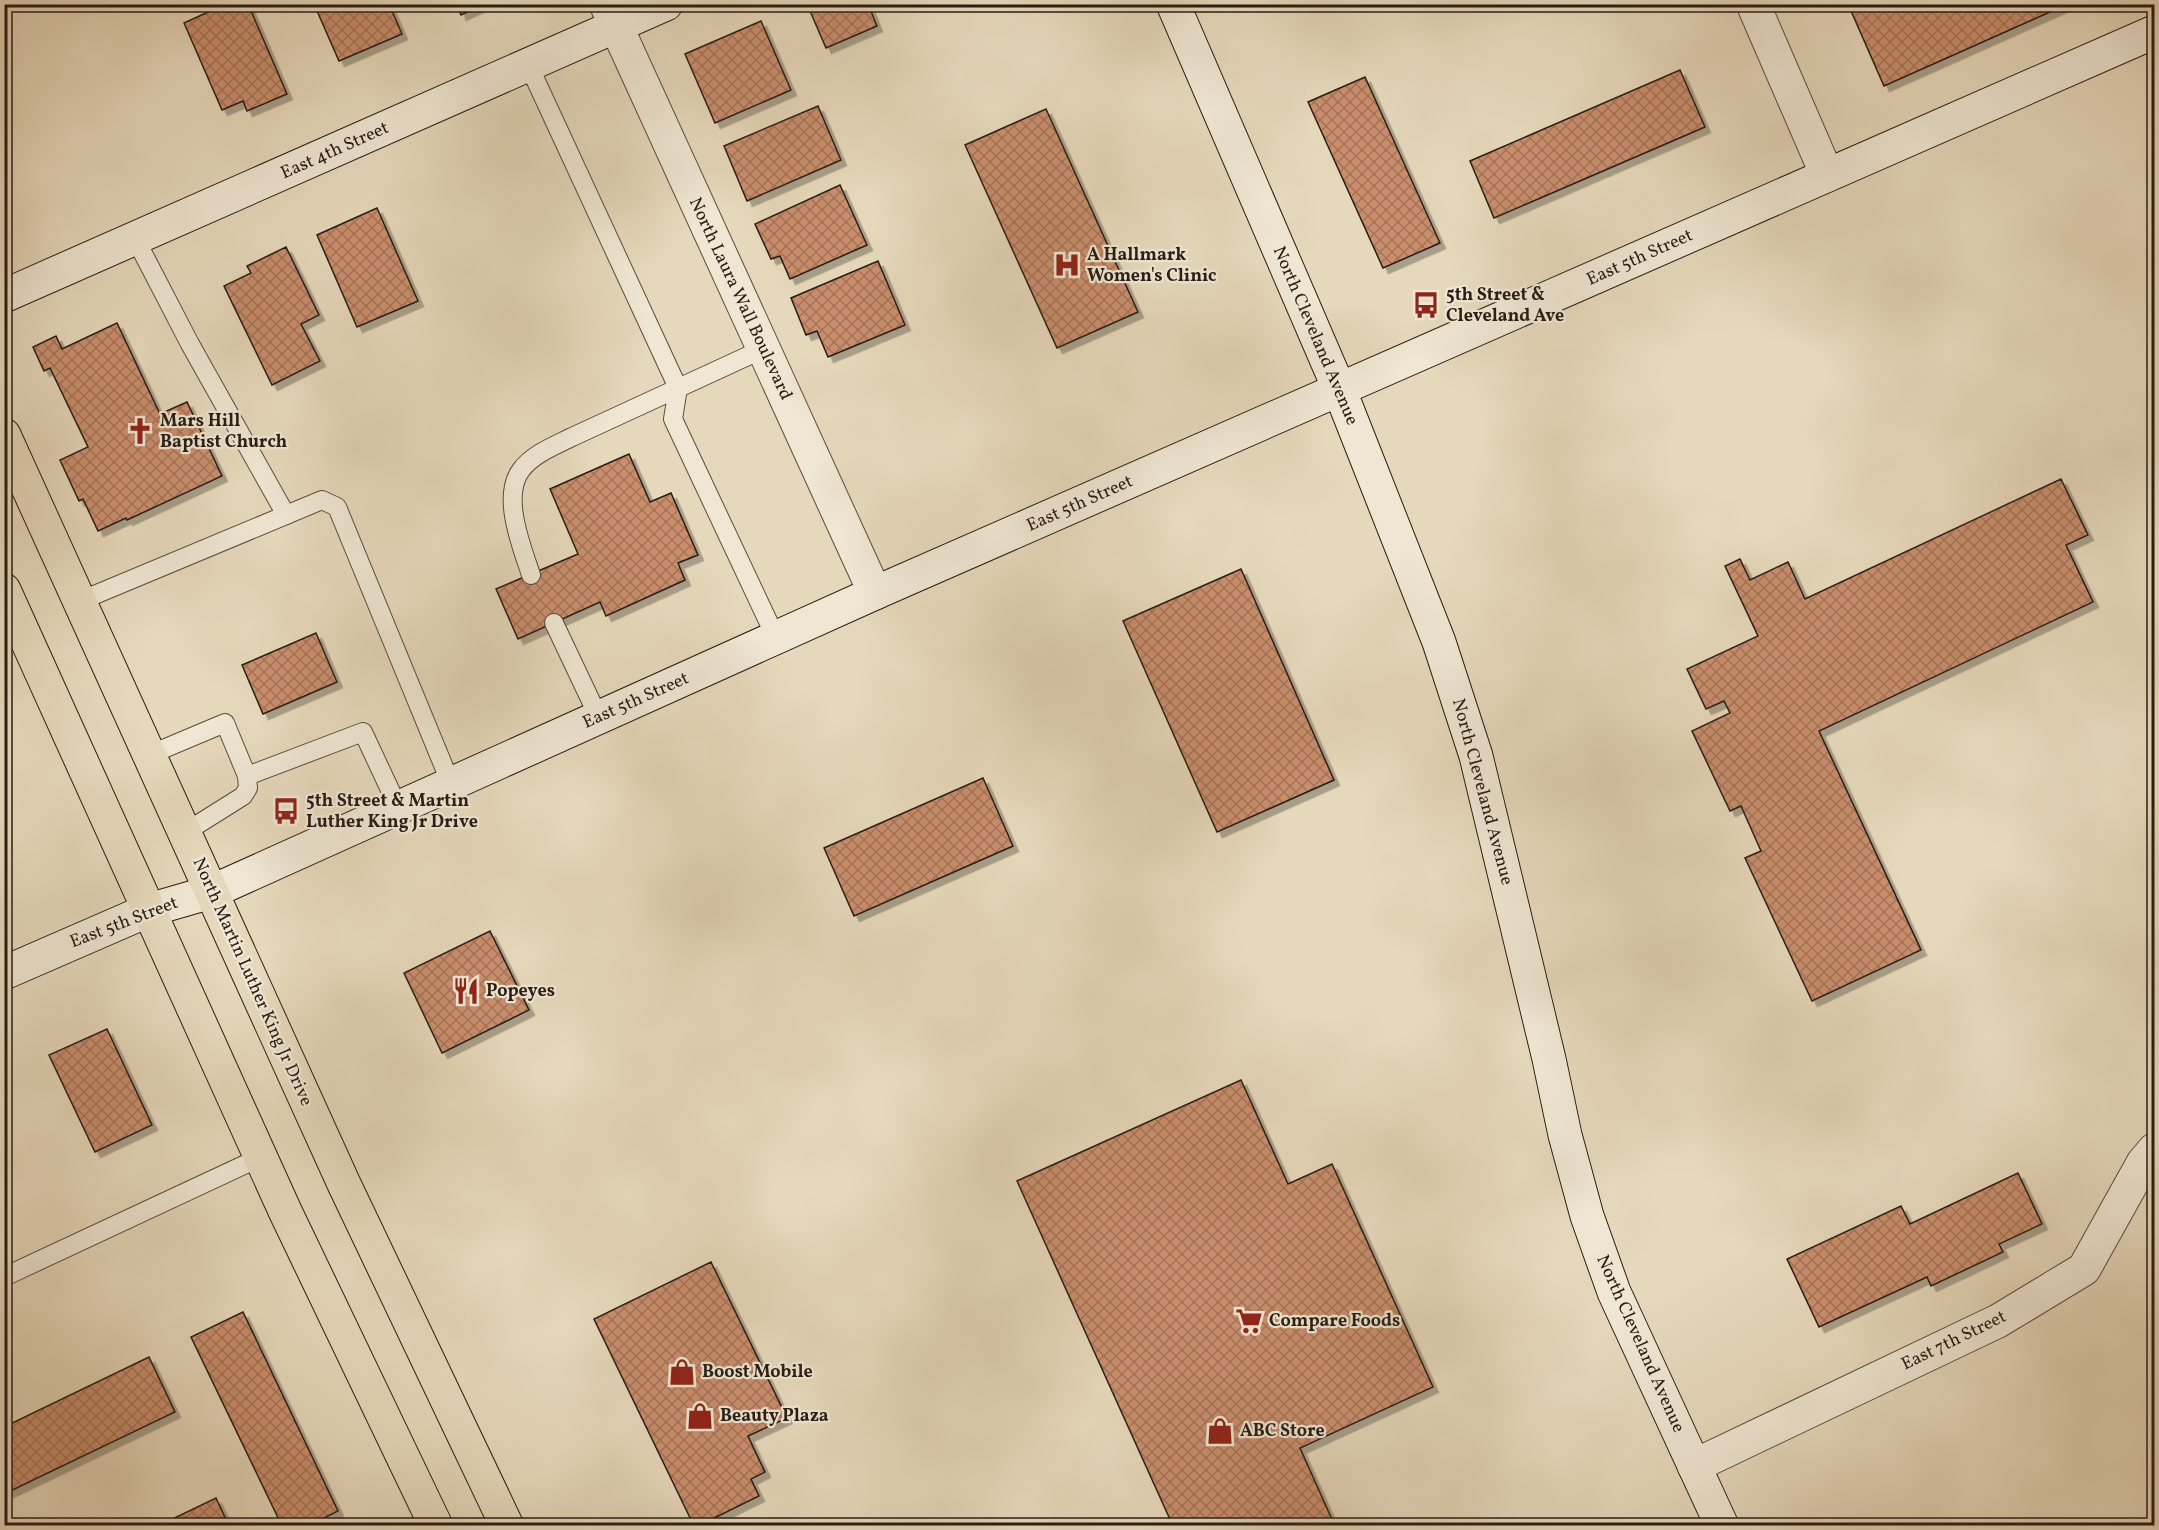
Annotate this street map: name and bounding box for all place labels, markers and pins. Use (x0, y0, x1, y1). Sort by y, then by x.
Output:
place label: A Hallmark Women's Clinic (1087, 243, 1217, 289)
hospital icon: A Hallmark Women's Clinic (1052, 250, 1082, 280)
place label: 5th Street & Cleveland Ave (1446, 283, 1564, 329)
bus stop icon: 5th Street & Cleveland Ave (1411, 290, 1441, 320)
place label: Mars Hill Baptist Church (160, 409, 288, 455)
church icon: Mars Hill Baptist Church (125, 416, 155, 446)
place label: 5th Street & Martin Luther King Jr Drive (306, 789, 478, 835)
bus stop icon: 5th Street & Martin Luther King Jr Drive (271, 796, 301, 826)
restaurant icon: Popeyes (451, 976, 481, 1006)
place label: Popeyes (486, 979, 555, 1004)
supermarket icon: Compare Foods (1234, 1306, 1264, 1336)
place label: Compare Foods (1269, 1309, 1400, 1334)
shop icon: Boost Mobile (667, 1357, 697, 1387)
place label: Boost Mobile (702, 1360, 813, 1385)
shop icon: Beauty Plaza (685, 1401, 715, 1431)
place label: Beauty Plaza (720, 1404, 829, 1429)
shop icon: ABC Store (1205, 1416, 1235, 1446)
place label: ABC Store (1240, 1419, 1325, 1444)

